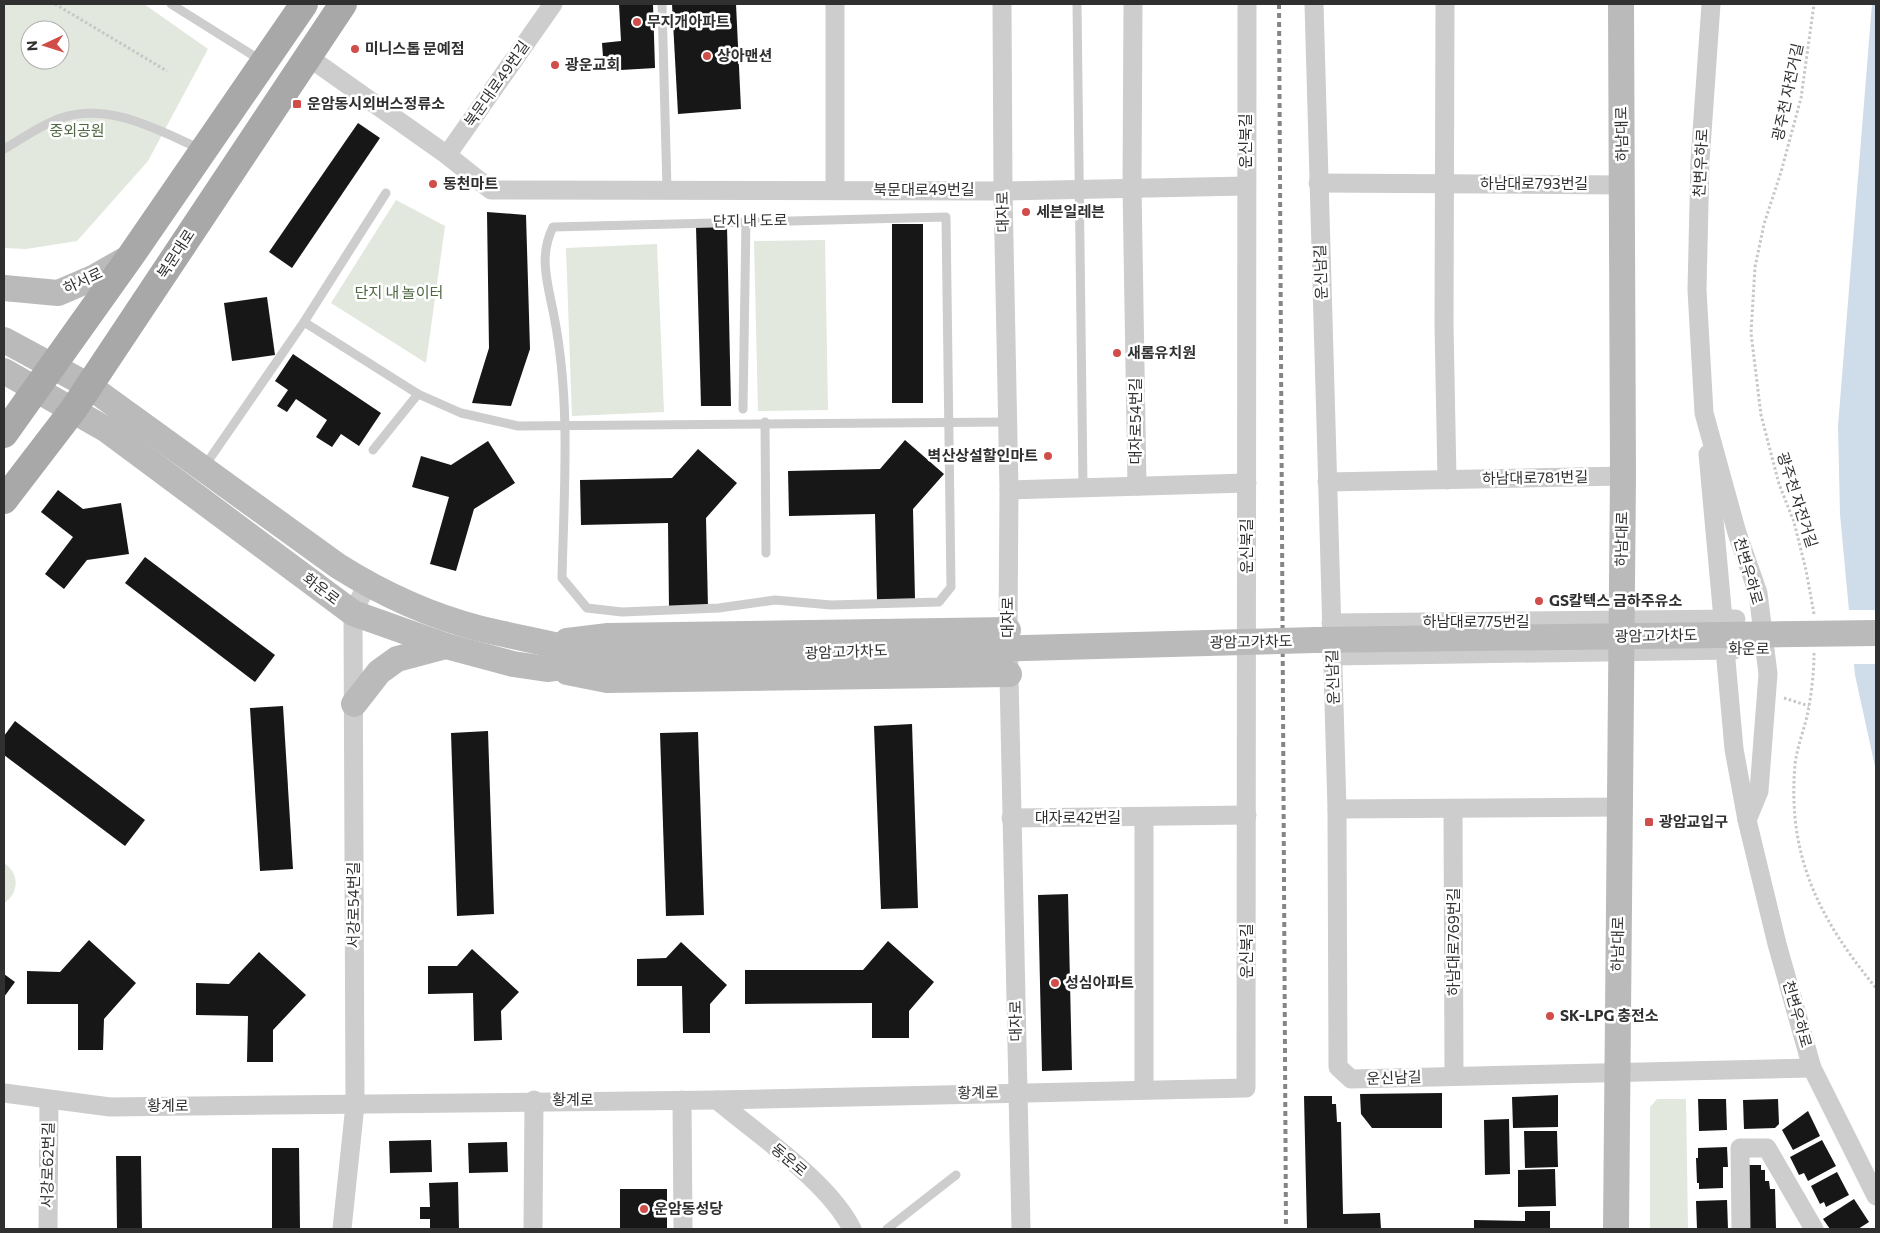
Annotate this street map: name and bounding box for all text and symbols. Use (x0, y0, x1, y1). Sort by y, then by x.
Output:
place label: 무지개아파트 (647, 12, 730, 30)
marker: 무지개아파트 (631, 16, 643, 28)
north arrow (20, 20, 70, 70)
street label: 북문대로49번길 (460, 37, 532, 130)
place label: 미니스톱 문예점 (365, 39, 464, 57)
text: N (23, 40, 40, 52)
street label: 광주천 자전거길 (1768, 41, 1806, 142)
marker: 미니스톱 문예점 (349, 43, 361, 55)
place label: 상아맨션 (717, 46, 772, 64)
marker: 상아맨션 (701, 50, 713, 62)
place label: 광운교회 (565, 55, 620, 73)
marker: 광운교회 (549, 59, 561, 71)
place label: 운암동시외버스정류소 (307, 94, 445, 112)
marker: 운암동시외버스정류소 (291, 98, 303, 110)
street label: 하남대로 (1612, 106, 1630, 162)
street label: 운신북길 (1236, 113, 1254, 169)
park label: 중외공원 (49, 121, 105, 139)
street label: 천변우하로 (1689, 128, 1711, 198)
place label: 동천마트 (443, 174, 498, 192)
street label: 하남대로793번길 (1480, 174, 1588, 192)
marker: 동천마트 (427, 178, 439, 190)
street label: 북문대로49번길 (874, 180, 974, 198)
street label: 대자로 (993, 191, 1011, 233)
place label: 세븐일레븐 (1036, 202, 1105, 220)
marker: 세븐일레븐 (1020, 206, 1032, 218)
street label: 단지 내 도로 (712, 210, 788, 230)
street label: 북문대로 (153, 225, 198, 282)
street label: 운신남길 (1310, 244, 1330, 300)
street label: 하서로 (60, 263, 105, 297)
park label: 단지 내 놀이터 (355, 283, 443, 301)
place label: 새롬유치원 (1127, 343, 1196, 361)
marker: 새롬유치원 (1111, 347, 1123, 359)
street label: 대자로54번길 (1126, 378, 1144, 464)
place label: 벽산상설할인마트 (928, 446, 1038, 464)
marker: 벽산상설할인마트 (1042, 450, 1054, 462)
street label: 광주천 자전거길 (1774, 450, 1822, 550)
street label: 하남대로781번길 (1482, 467, 1588, 487)
street label: 하남대로 (1612, 511, 1630, 567)
street label: 운신북길 (1237, 518, 1255, 574)
street label: 천변우하로 (1731, 535, 1767, 606)
street label: 화운로 (300, 569, 344, 608)
place label: GS칼텍스 금하주유소 (1549, 591, 1682, 609)
marker: GS칼텍스 금하주유소 (1533, 595, 1545, 607)
street label: 대자로 (998, 596, 1016, 638)
street label: 하남대로775번길 (1422, 612, 1530, 630)
street label: 광암고가차도 (1614, 625, 1698, 645)
street label: 광암고가차도 (1209, 631, 1293, 651)
street label: 화운로 (1728, 639, 1770, 657)
street label: 광암고가차도 (804, 641, 888, 661)
street label: 운신남길 (1322, 649, 1342, 705)
street label: 대자로42번길 (1035, 808, 1121, 826)
place label: 광암교입구 (1659, 812, 1728, 830)
marker: 광암교입구 (1643, 816, 1655, 828)
street label: 서강로54번길 (344, 862, 362, 948)
street label: 하남대로769번길 (1444, 888, 1462, 996)
street label: 하남대로 (1608, 916, 1626, 972)
street label: 운신북길 (1237, 923, 1255, 979)
place label: 성심아파트 (1065, 973, 1134, 991)
marker: 성심아파트 (1049, 977, 1061, 989)
street label: 천변우하로 (1780, 978, 1816, 1049)
street label: 대자로 (1006, 1000, 1024, 1042)
place label: SK-LPG 충전소 (1560, 1006, 1659, 1024)
marker: SK-LPG 충전소 (1544, 1010, 1556, 1022)
street label: 운신남길 (1366, 1067, 1422, 1087)
street label: 황계로 (957, 1083, 999, 1101)
street label: 황계로 (552, 1090, 594, 1108)
street label: 황계로 (147, 1096, 189, 1114)
street label: 서강로62번길 (37, 1122, 57, 1208)
street label: 동운로 (768, 1139, 811, 1179)
place label: 운암동성당 (654, 1199, 723, 1217)
marker: 운암동성당 (638, 1203, 650, 1215)

